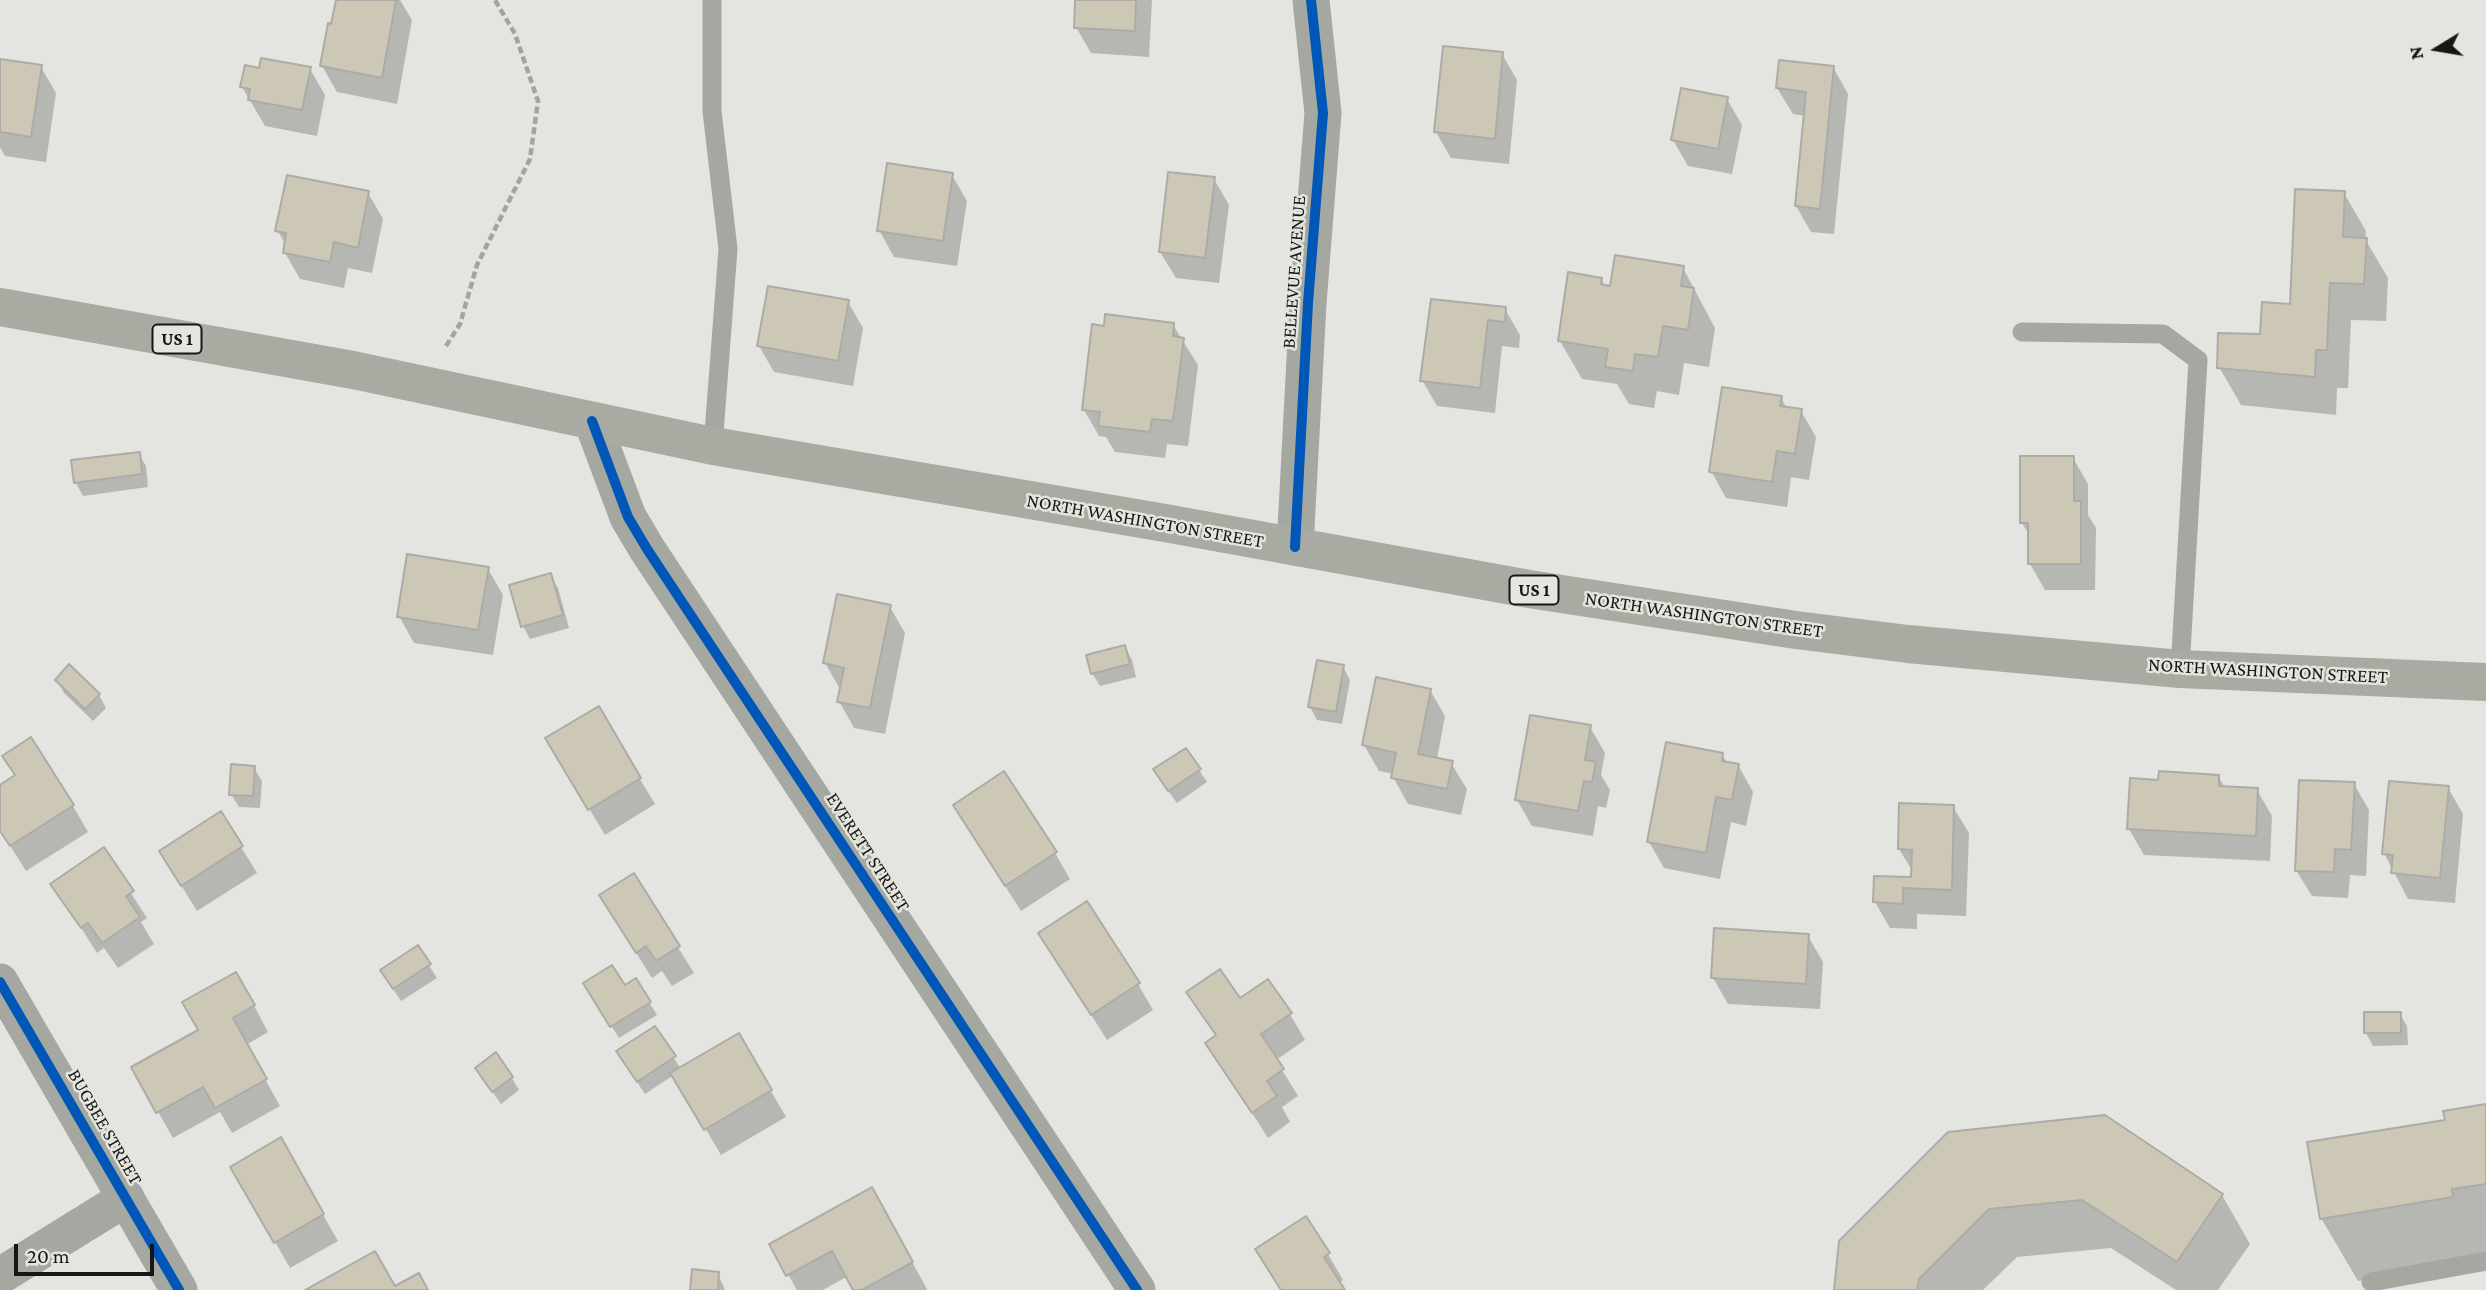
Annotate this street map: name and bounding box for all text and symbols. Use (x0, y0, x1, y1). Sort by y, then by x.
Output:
north arrow (2402, 14, 2472, 84)
text: N (2404, 45, 2427, 61)
street label: BELLEVUE AVENUE (1277, 195, 1311, 349)
road number: US 1 (152, 324, 202, 354)
street label: NORTH WASHINGTON STREET (1025, 489, 1265, 553)
road number: US 1 (1510, 576, 1558, 604)
street label: NORTH WASHINGTON STREET (1583, 587, 1825, 643)
street label: NORTH WASHINGTON STREET (2147, 653, 2389, 689)
street label: EVERETT STREET (821, 788, 915, 916)
street label: BUGBEE STREET (63, 1065, 147, 1189)
scale bar (18, 1230, 158, 1274)
text: 20 m (27, 1244, 70, 1268)

